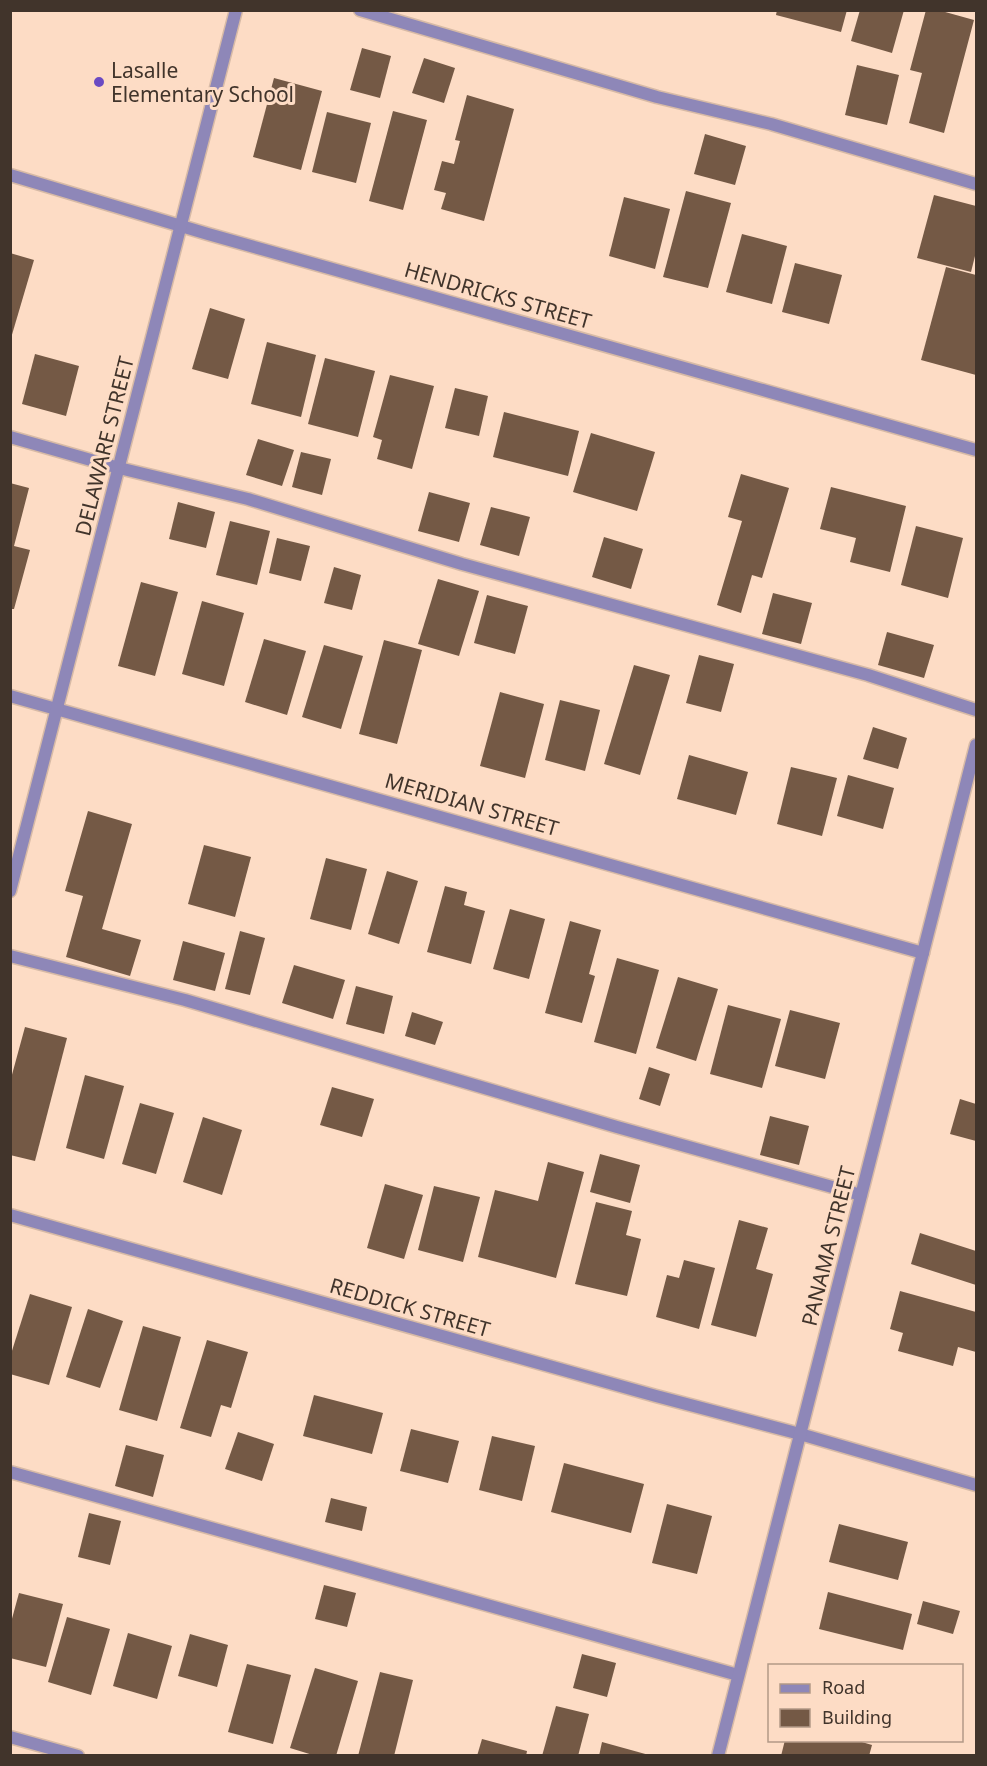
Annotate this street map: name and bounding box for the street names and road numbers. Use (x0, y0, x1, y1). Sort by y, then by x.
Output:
street label: HENDRICKS STREET (401, 255, 595, 335)
street label: DELAWARE STREET (68, 353, 140, 539)
street label: MERIDIAN STREET (382, 766, 562, 842)
street label: PANAMA STREET (795, 1163, 861, 1329)
street label: REDDICK STREET (327, 1271, 494, 1343)

